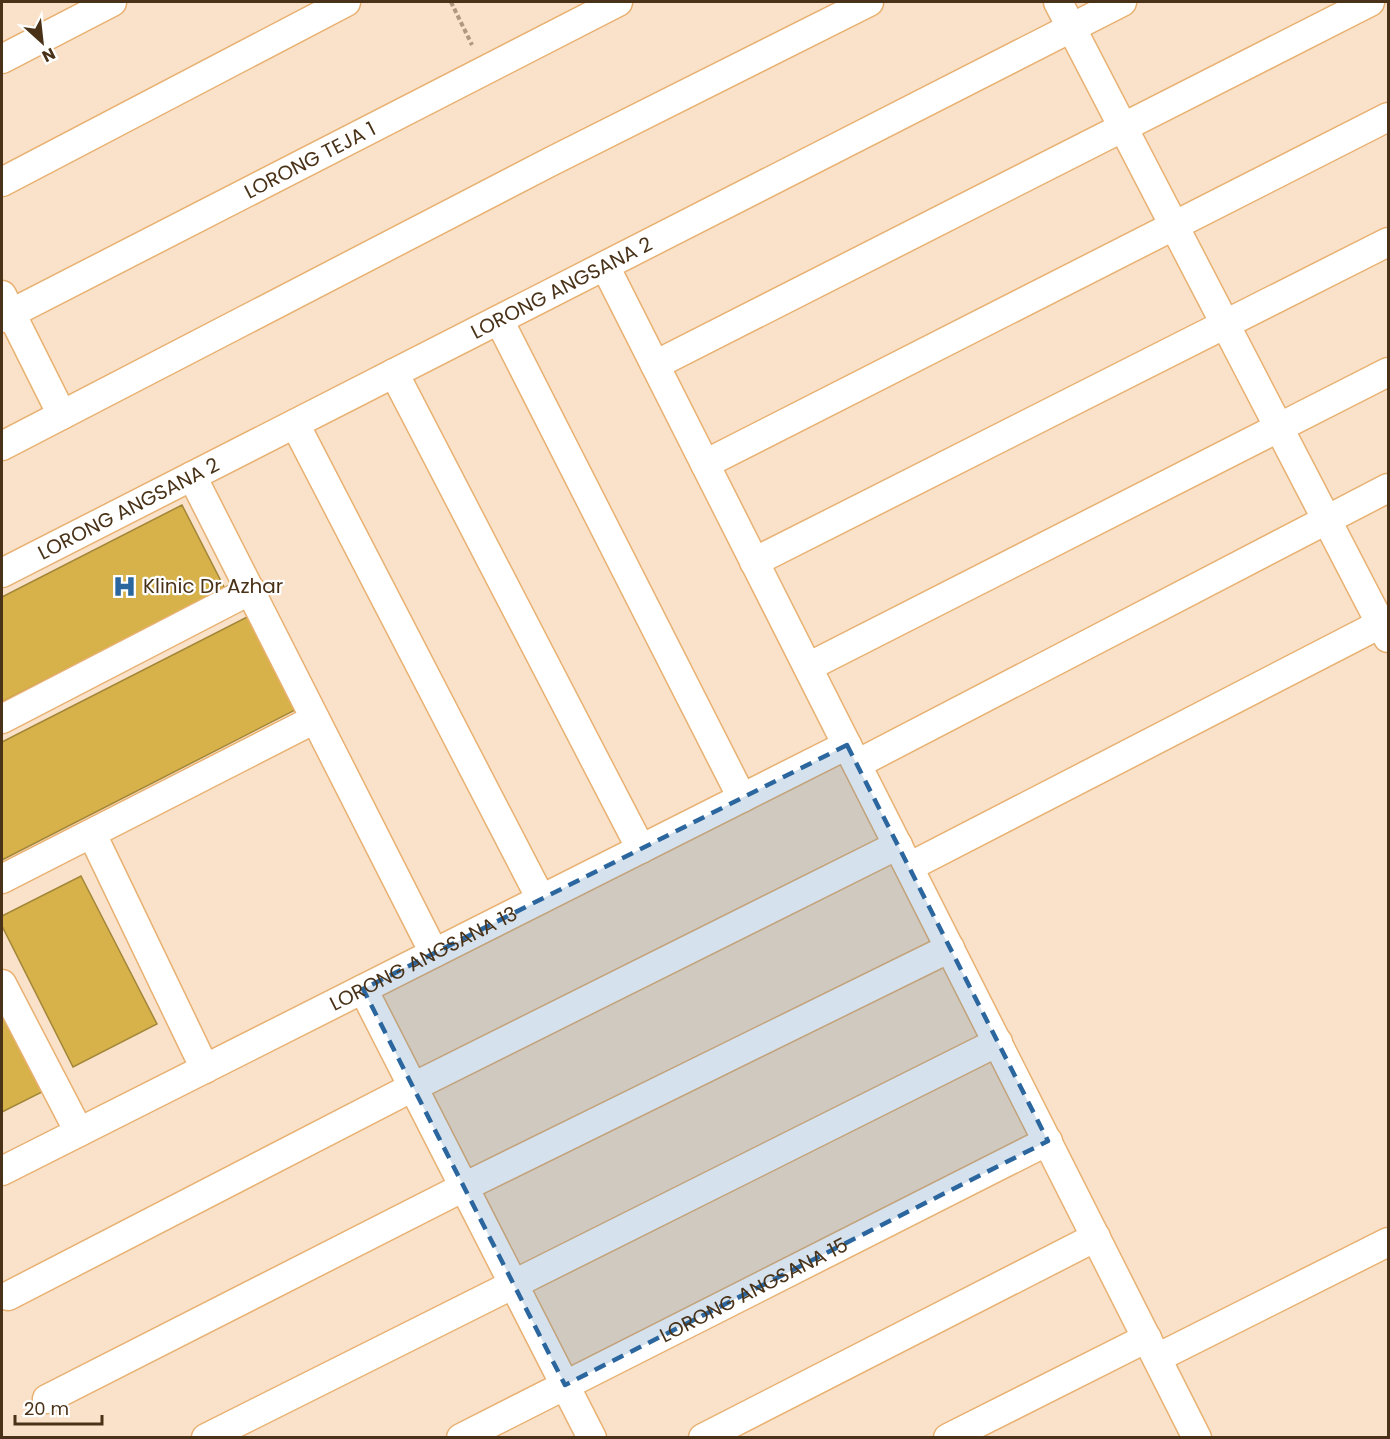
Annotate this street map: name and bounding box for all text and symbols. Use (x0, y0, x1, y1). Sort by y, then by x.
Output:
north arrow (12, 12, 72, 72)
text: N (38, 42, 59, 68)
street label: LORONG TEJA 1 (239, 115, 380, 205)
street label: LORONG ANGSANA 2 (466, 230, 657, 346)
street label: LORONG ANGSANA 2 (33, 451, 224, 566)
place label: Klinic Dr Azhar (143, 572, 283, 600)
hospital icon: Klinic Dr Azhar (112, 573, 138, 599)
street label: LORONG ANGSANA 13 (325, 899, 522, 1018)
street label: LORONG ANGSANA 15 (655, 1231, 853, 1349)
scale bar (15, 1388, 102, 1426)
text: 20 m (24, 1396, 69, 1421)

